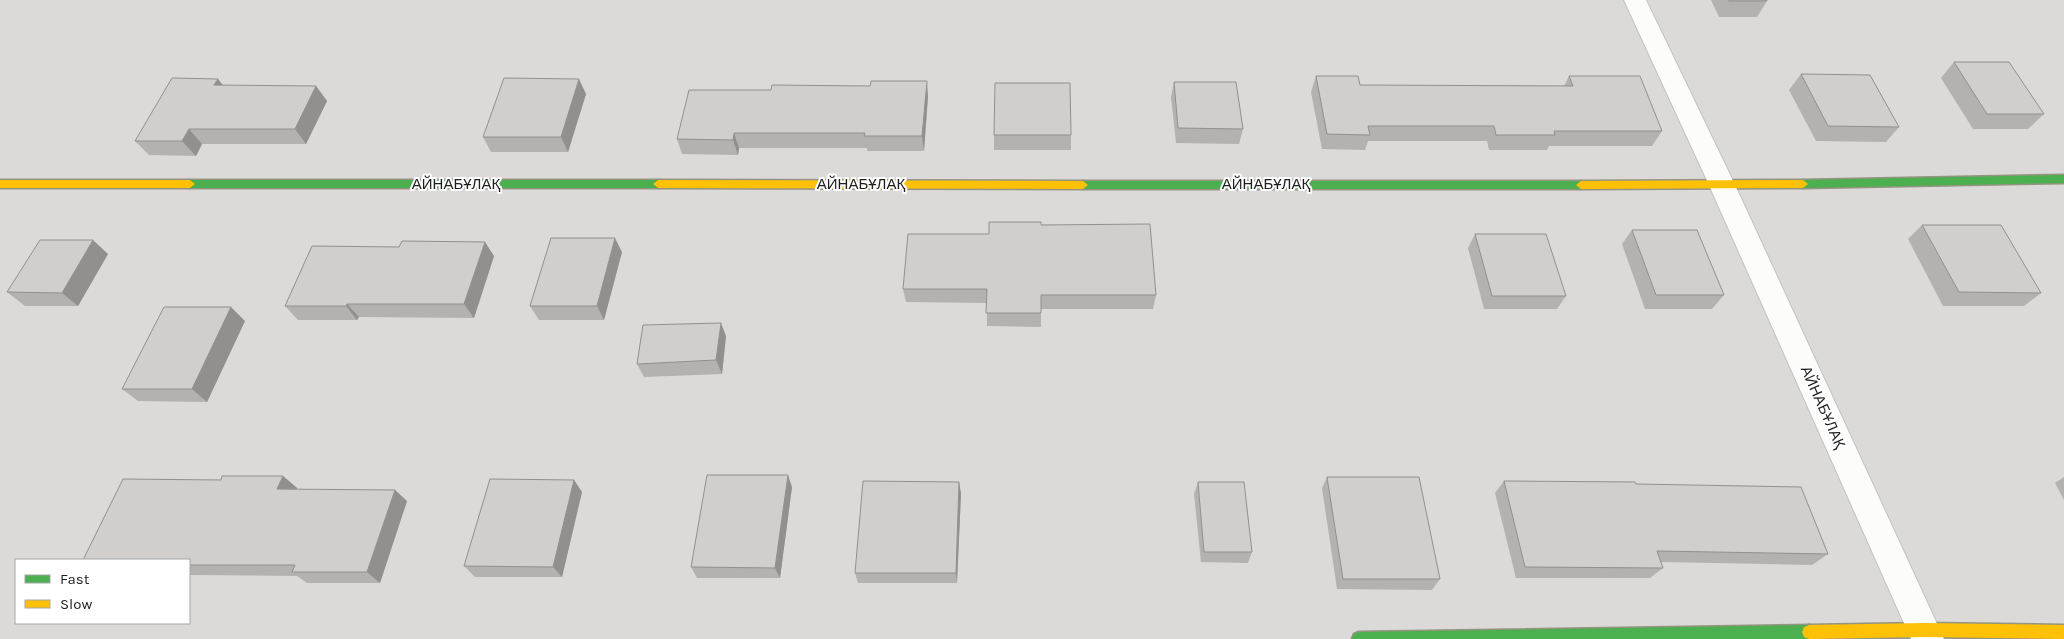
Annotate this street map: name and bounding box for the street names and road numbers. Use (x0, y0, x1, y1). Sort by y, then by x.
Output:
street label: АЙНАБҰЛАҚ (412, 175, 500, 193)
street label: АЙНАБҰЛАҚ (817, 175, 905, 193)
street label: АЙНАБҰЛАҚ (1222, 175, 1310, 193)
street label: АЙНАБҰЛАҚ (1797, 363, 1849, 451)

